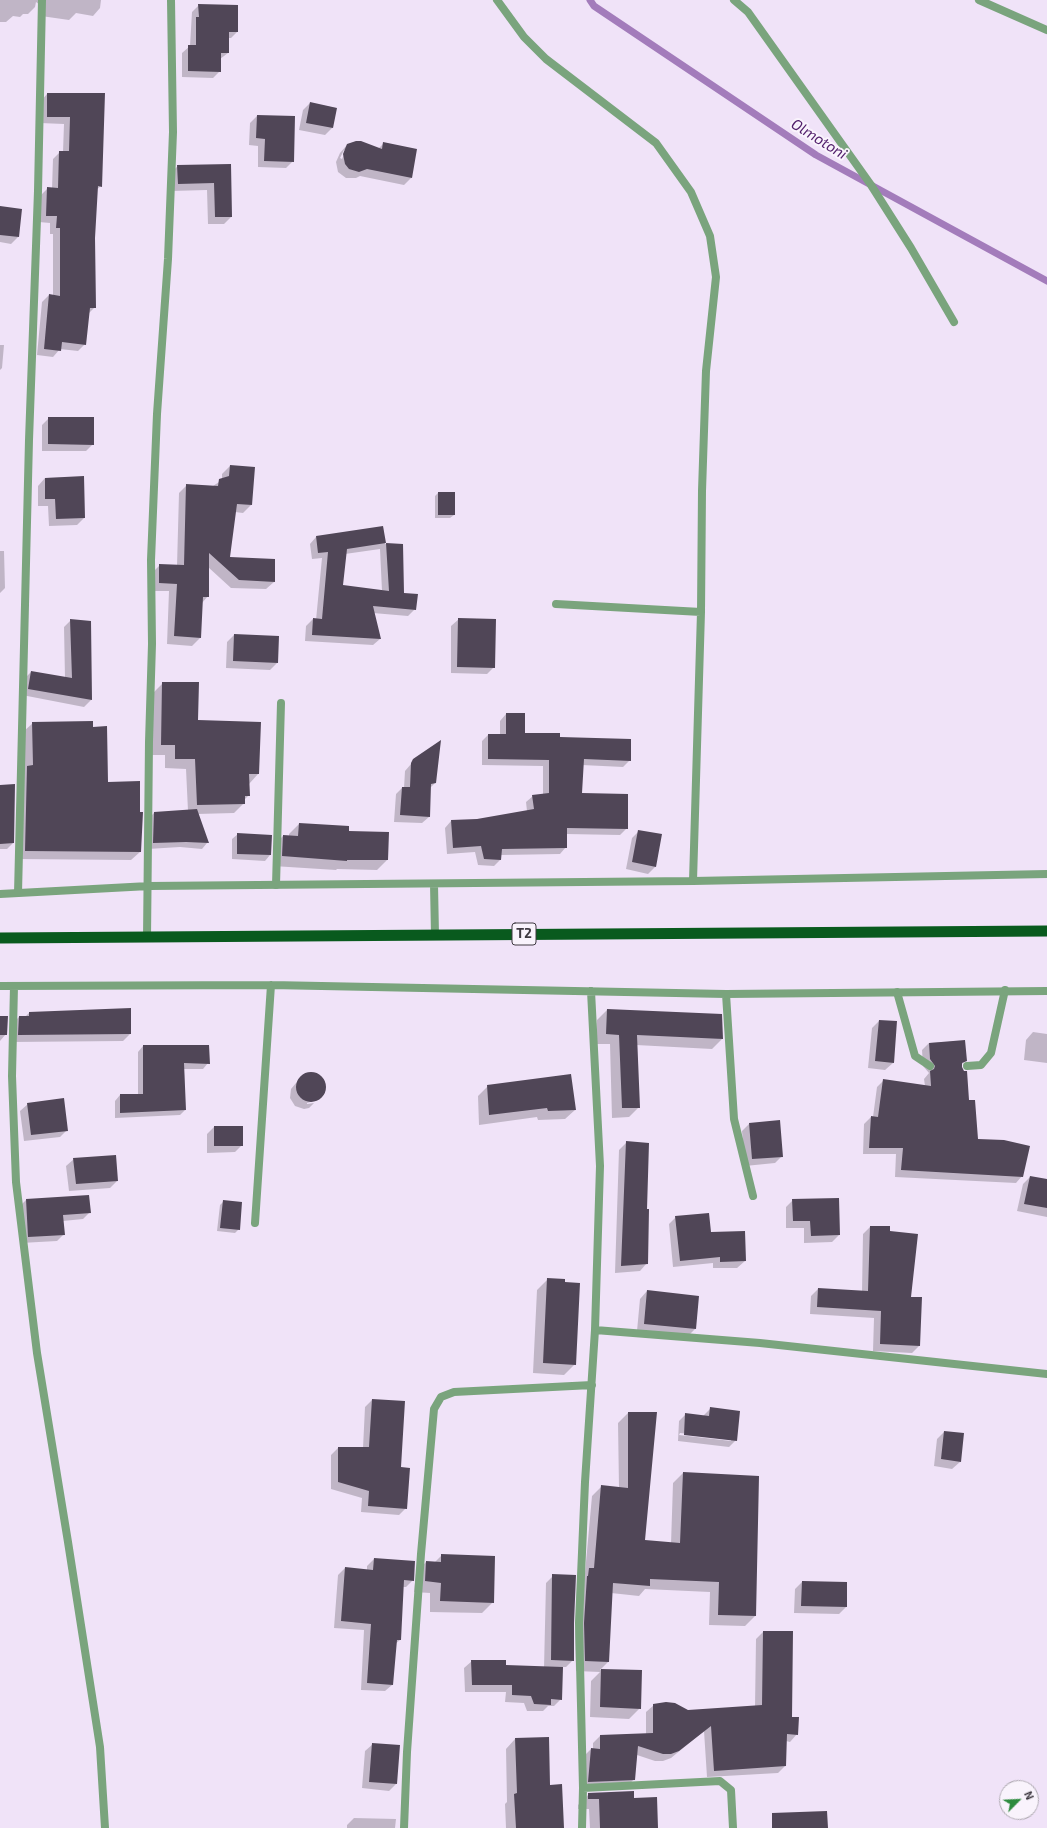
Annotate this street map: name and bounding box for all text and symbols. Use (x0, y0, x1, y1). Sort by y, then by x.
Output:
water label: Olmotoni (788, 115, 850, 163)
road number: T2 (512, 923, 536, 945)
north arrow (999, 1780, 1039, 1820)
text: N (1022, 1789, 1037, 1802)

